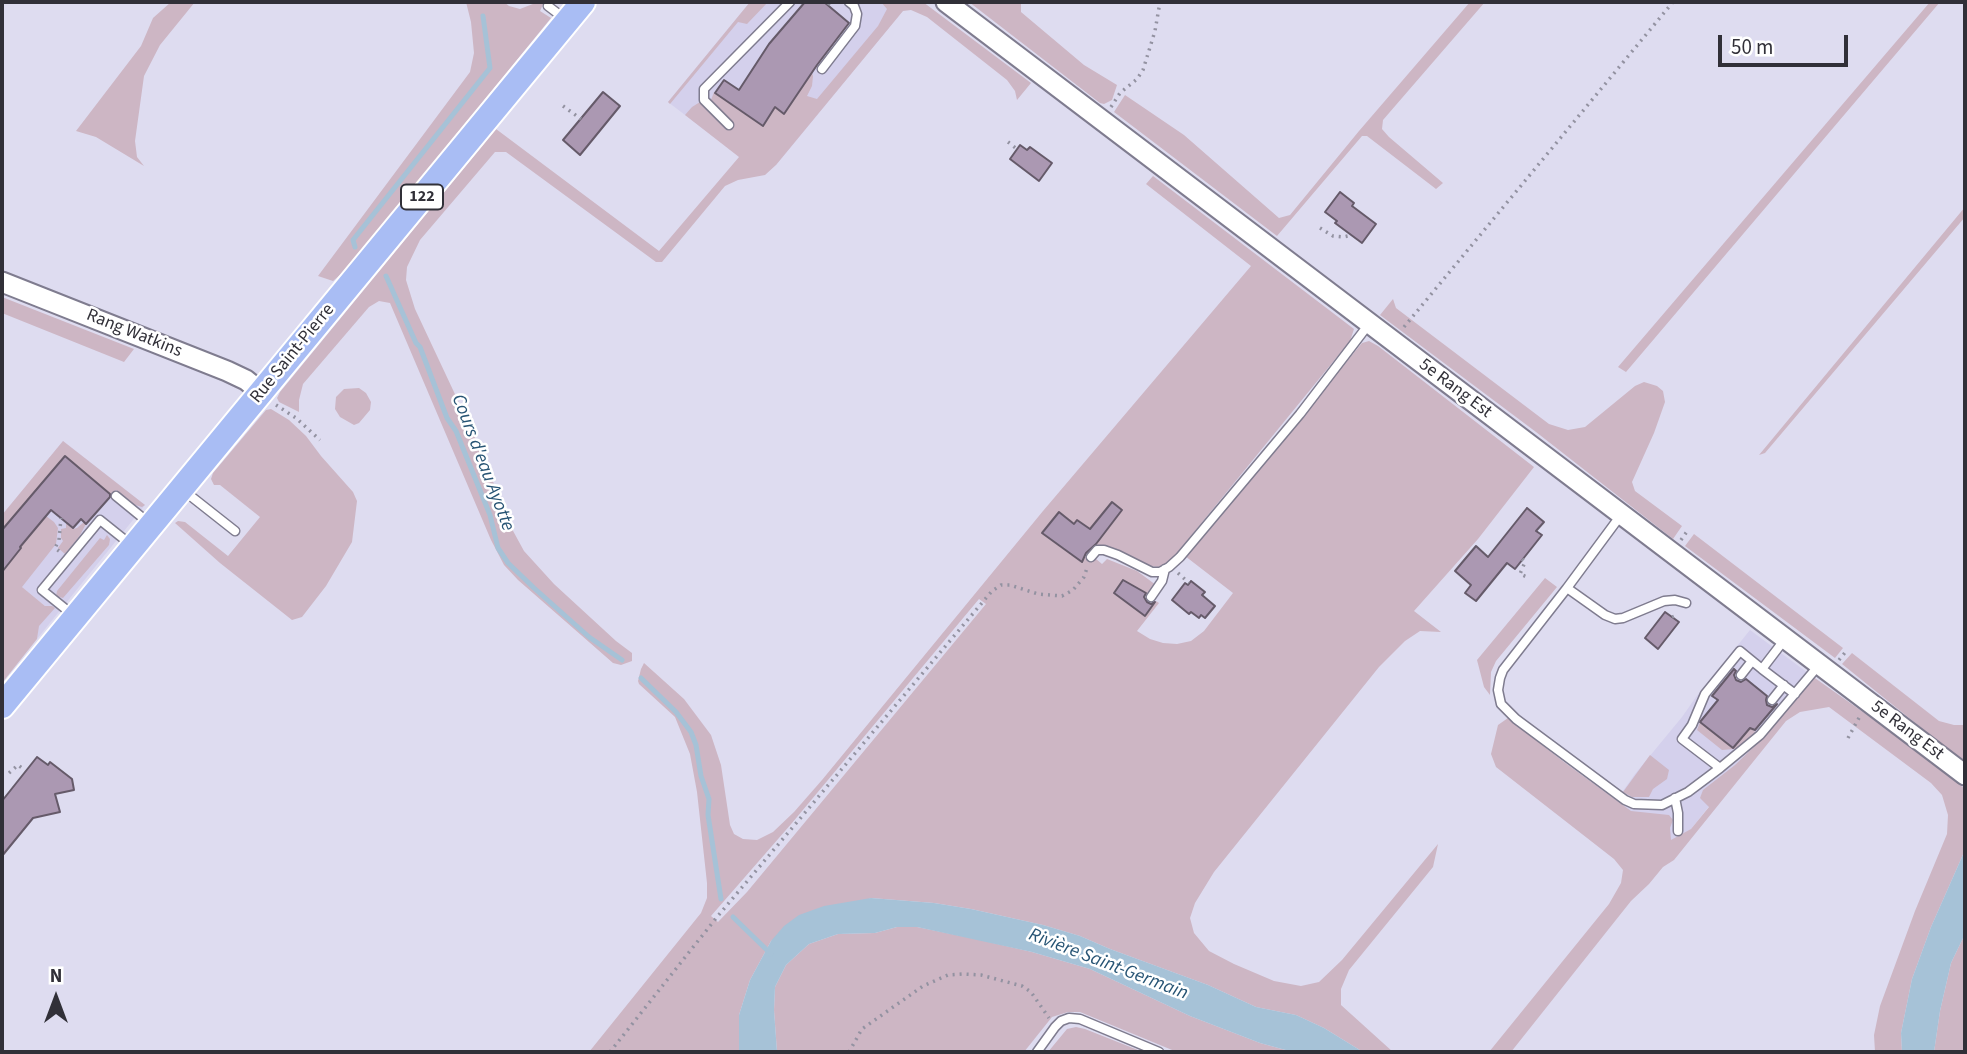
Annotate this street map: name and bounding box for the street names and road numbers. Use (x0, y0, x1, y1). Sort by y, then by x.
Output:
road number: 122 (401, 184, 443, 210)
street label: Rue Saint-Pierre (246, 300, 340, 408)
street label: Rang Watkins (83, 305, 185, 363)
street label: 5e Rang Est (1414, 354, 1496, 424)
street label: 5e Rang Est (1866, 696, 1948, 766)

